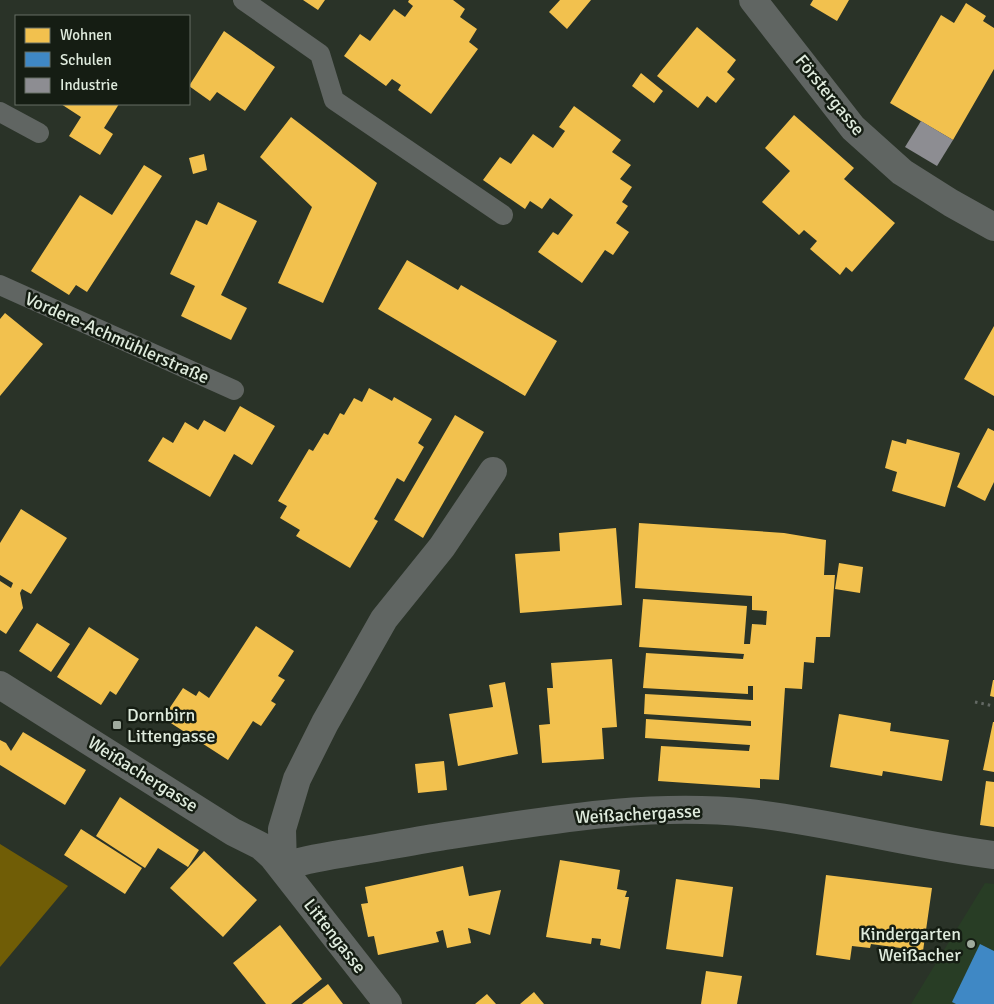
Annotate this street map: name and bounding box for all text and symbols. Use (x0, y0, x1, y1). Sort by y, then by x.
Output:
legend (15, 15, 190, 105)
text: Wohnen (60, 26, 112, 44)
street label: Förstergasse (791, 50, 869, 140)
text: Schulen (60, 51, 112, 69)
text: Industrie (60, 76, 118, 94)
street label: Vordere-Achmühlerstraße (21, 287, 213, 389)
place label: Dornbirn Littengasse (127, 704, 216, 747)
marker: Dornbirn Littengasse (111, 719, 123, 731)
street label: Weißachergasse (84, 731, 202, 817)
street label: Weißachergasse (575, 800, 701, 828)
street label: Littengasse (299, 894, 371, 978)
place label: Kindergarten Weißacher (860, 923, 961, 966)
marker: Kindergarten Weißacher (965, 938, 977, 950)

